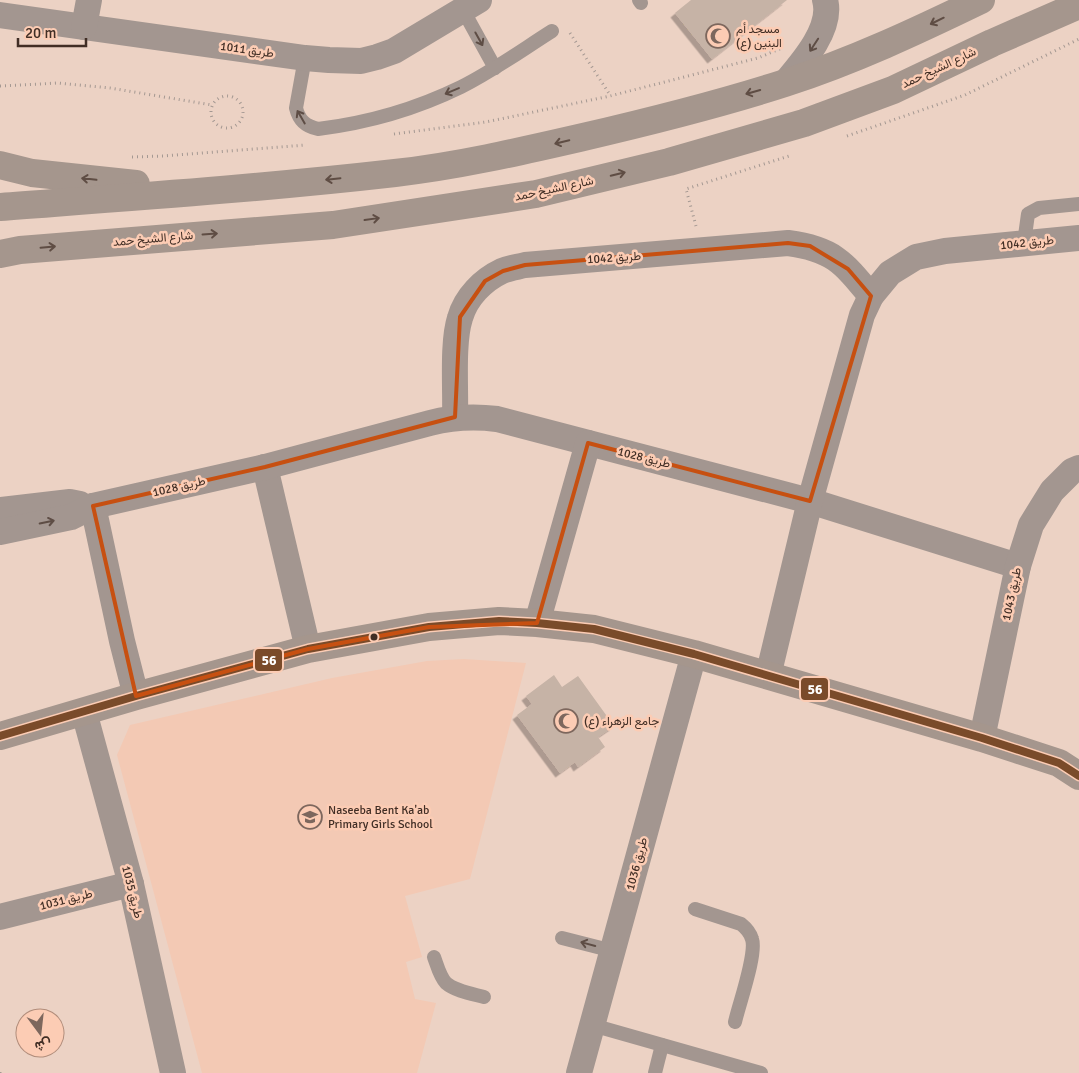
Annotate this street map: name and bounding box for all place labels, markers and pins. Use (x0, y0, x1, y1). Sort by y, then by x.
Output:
place label: مسجد أم البنين (ع) (736, 22, 782, 52)
mosque icon: مسجد أم البنين (ع) (705, 23, 731, 49)
unlabelled marker (369, 632, 379, 642)
mosque icon: جامع الزهراء (ع) (553, 708, 579, 734)
place label: جامع الزهراء (ع) (584, 714, 659, 730)
place label: Naseeba Bent Ka'ab Primary Girls School (328, 803, 433, 832)
school or university icon: Naseeba Bent Ka'ab Primary Girls School (297, 804, 323, 830)

